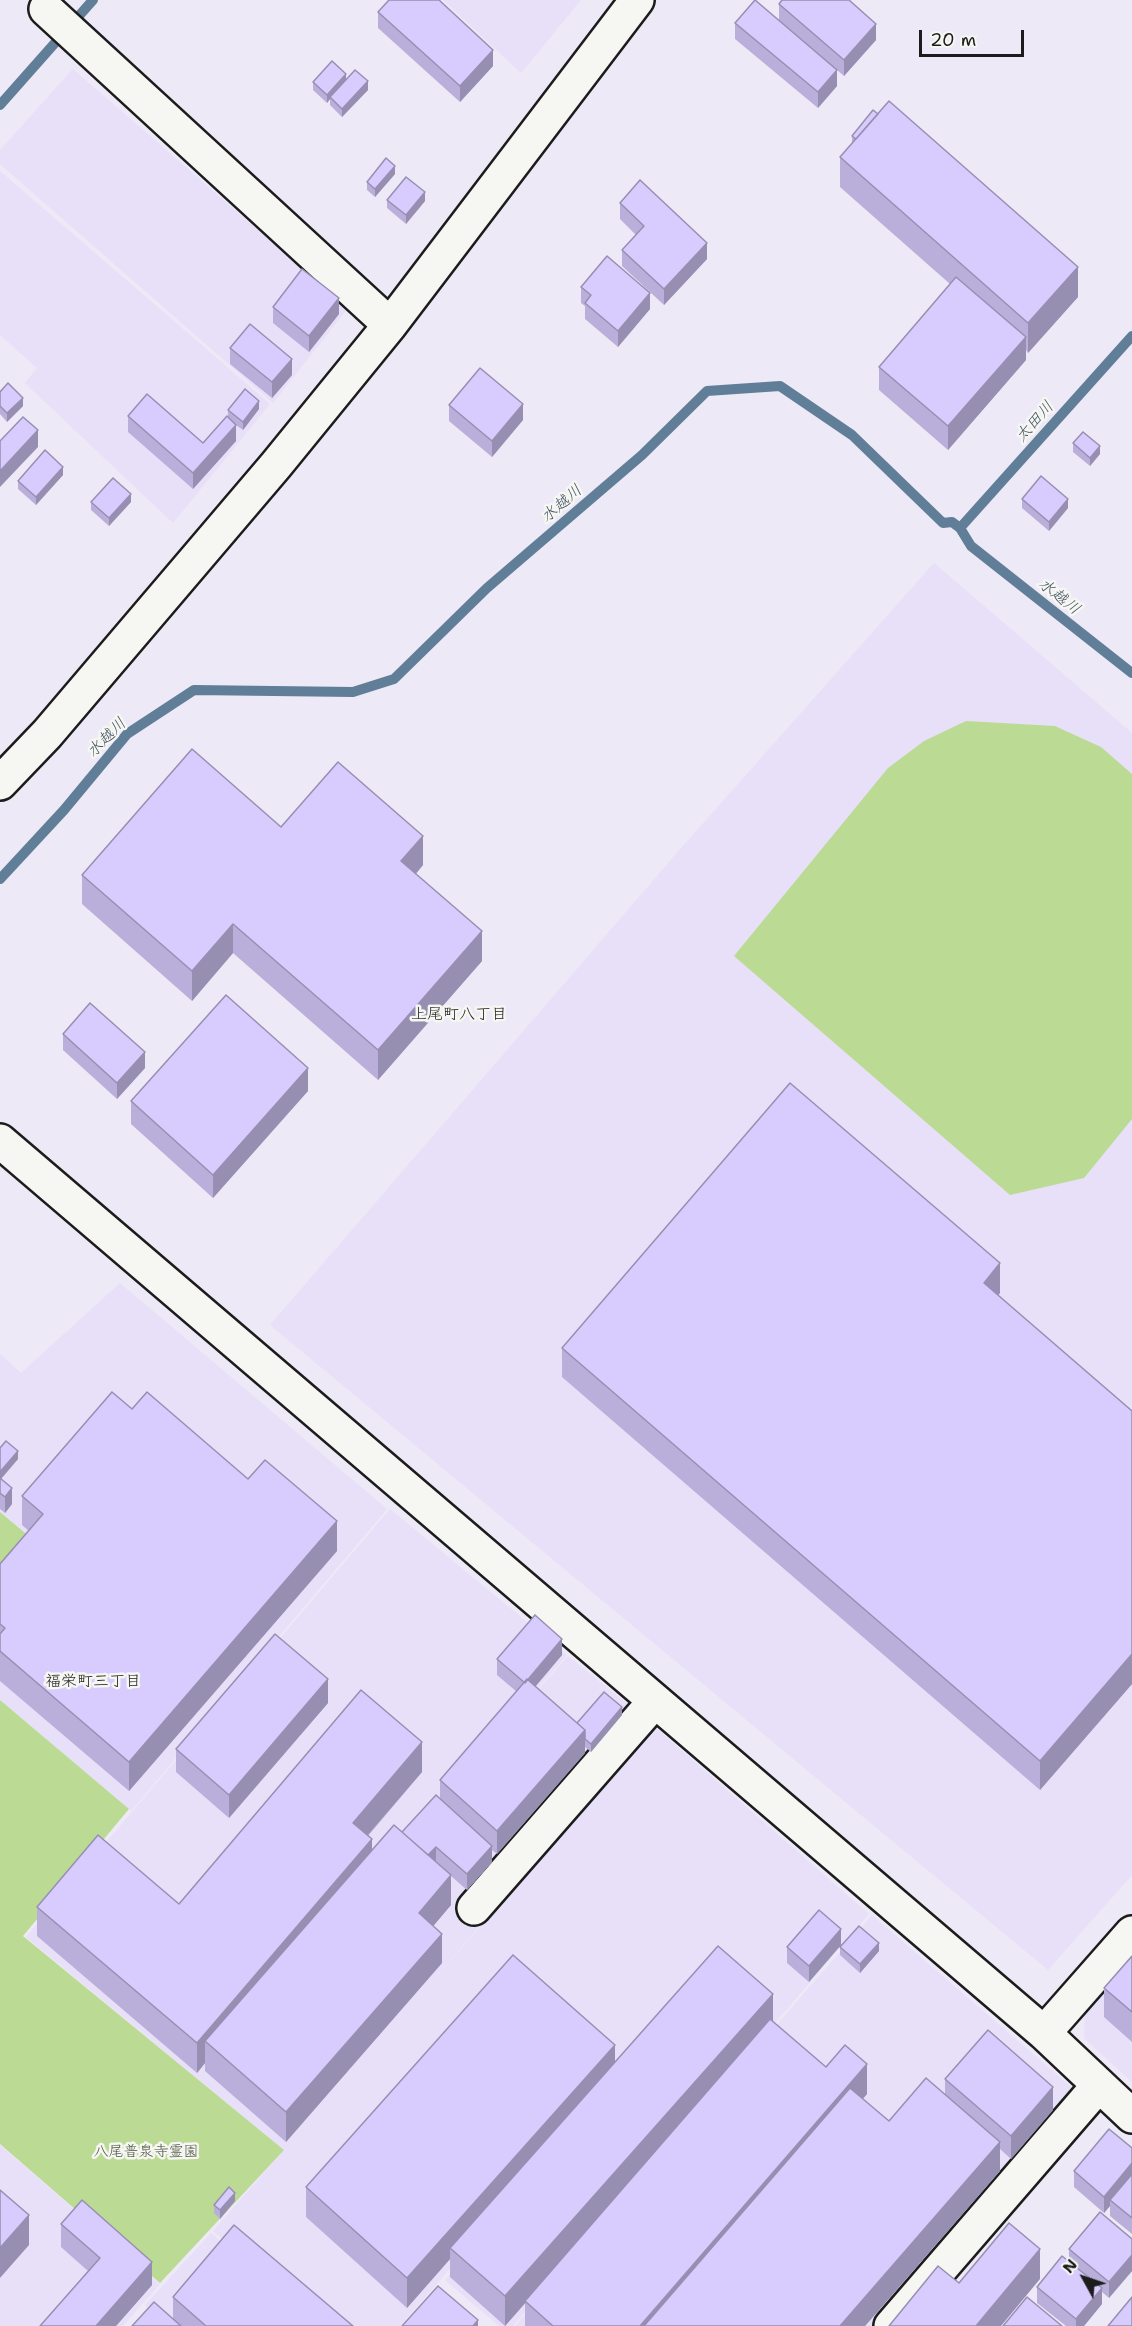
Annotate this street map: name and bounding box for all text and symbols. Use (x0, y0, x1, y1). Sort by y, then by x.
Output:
scale bar (922, 18, 1027, 56)
text: 20 m (930, 28, 976, 52)
water label: 太田川 (1012, 398, 1058, 446)
water label: 水越川 (538, 481, 586, 527)
water label: 水越川 (1034, 575, 1084, 619)
water label: 水越川 (83, 714, 131, 762)
district label: 上尾町八丁目 (411, 1005, 507, 1025)
district label: 福栄町三丁目 (45, 1672, 141, 1692)
park label: 八尾普泉寺霊園 (94, 2143, 198, 2161)
north arrow (1054, 2248, 1114, 2308)
text: N (1058, 2254, 1082, 2278)

